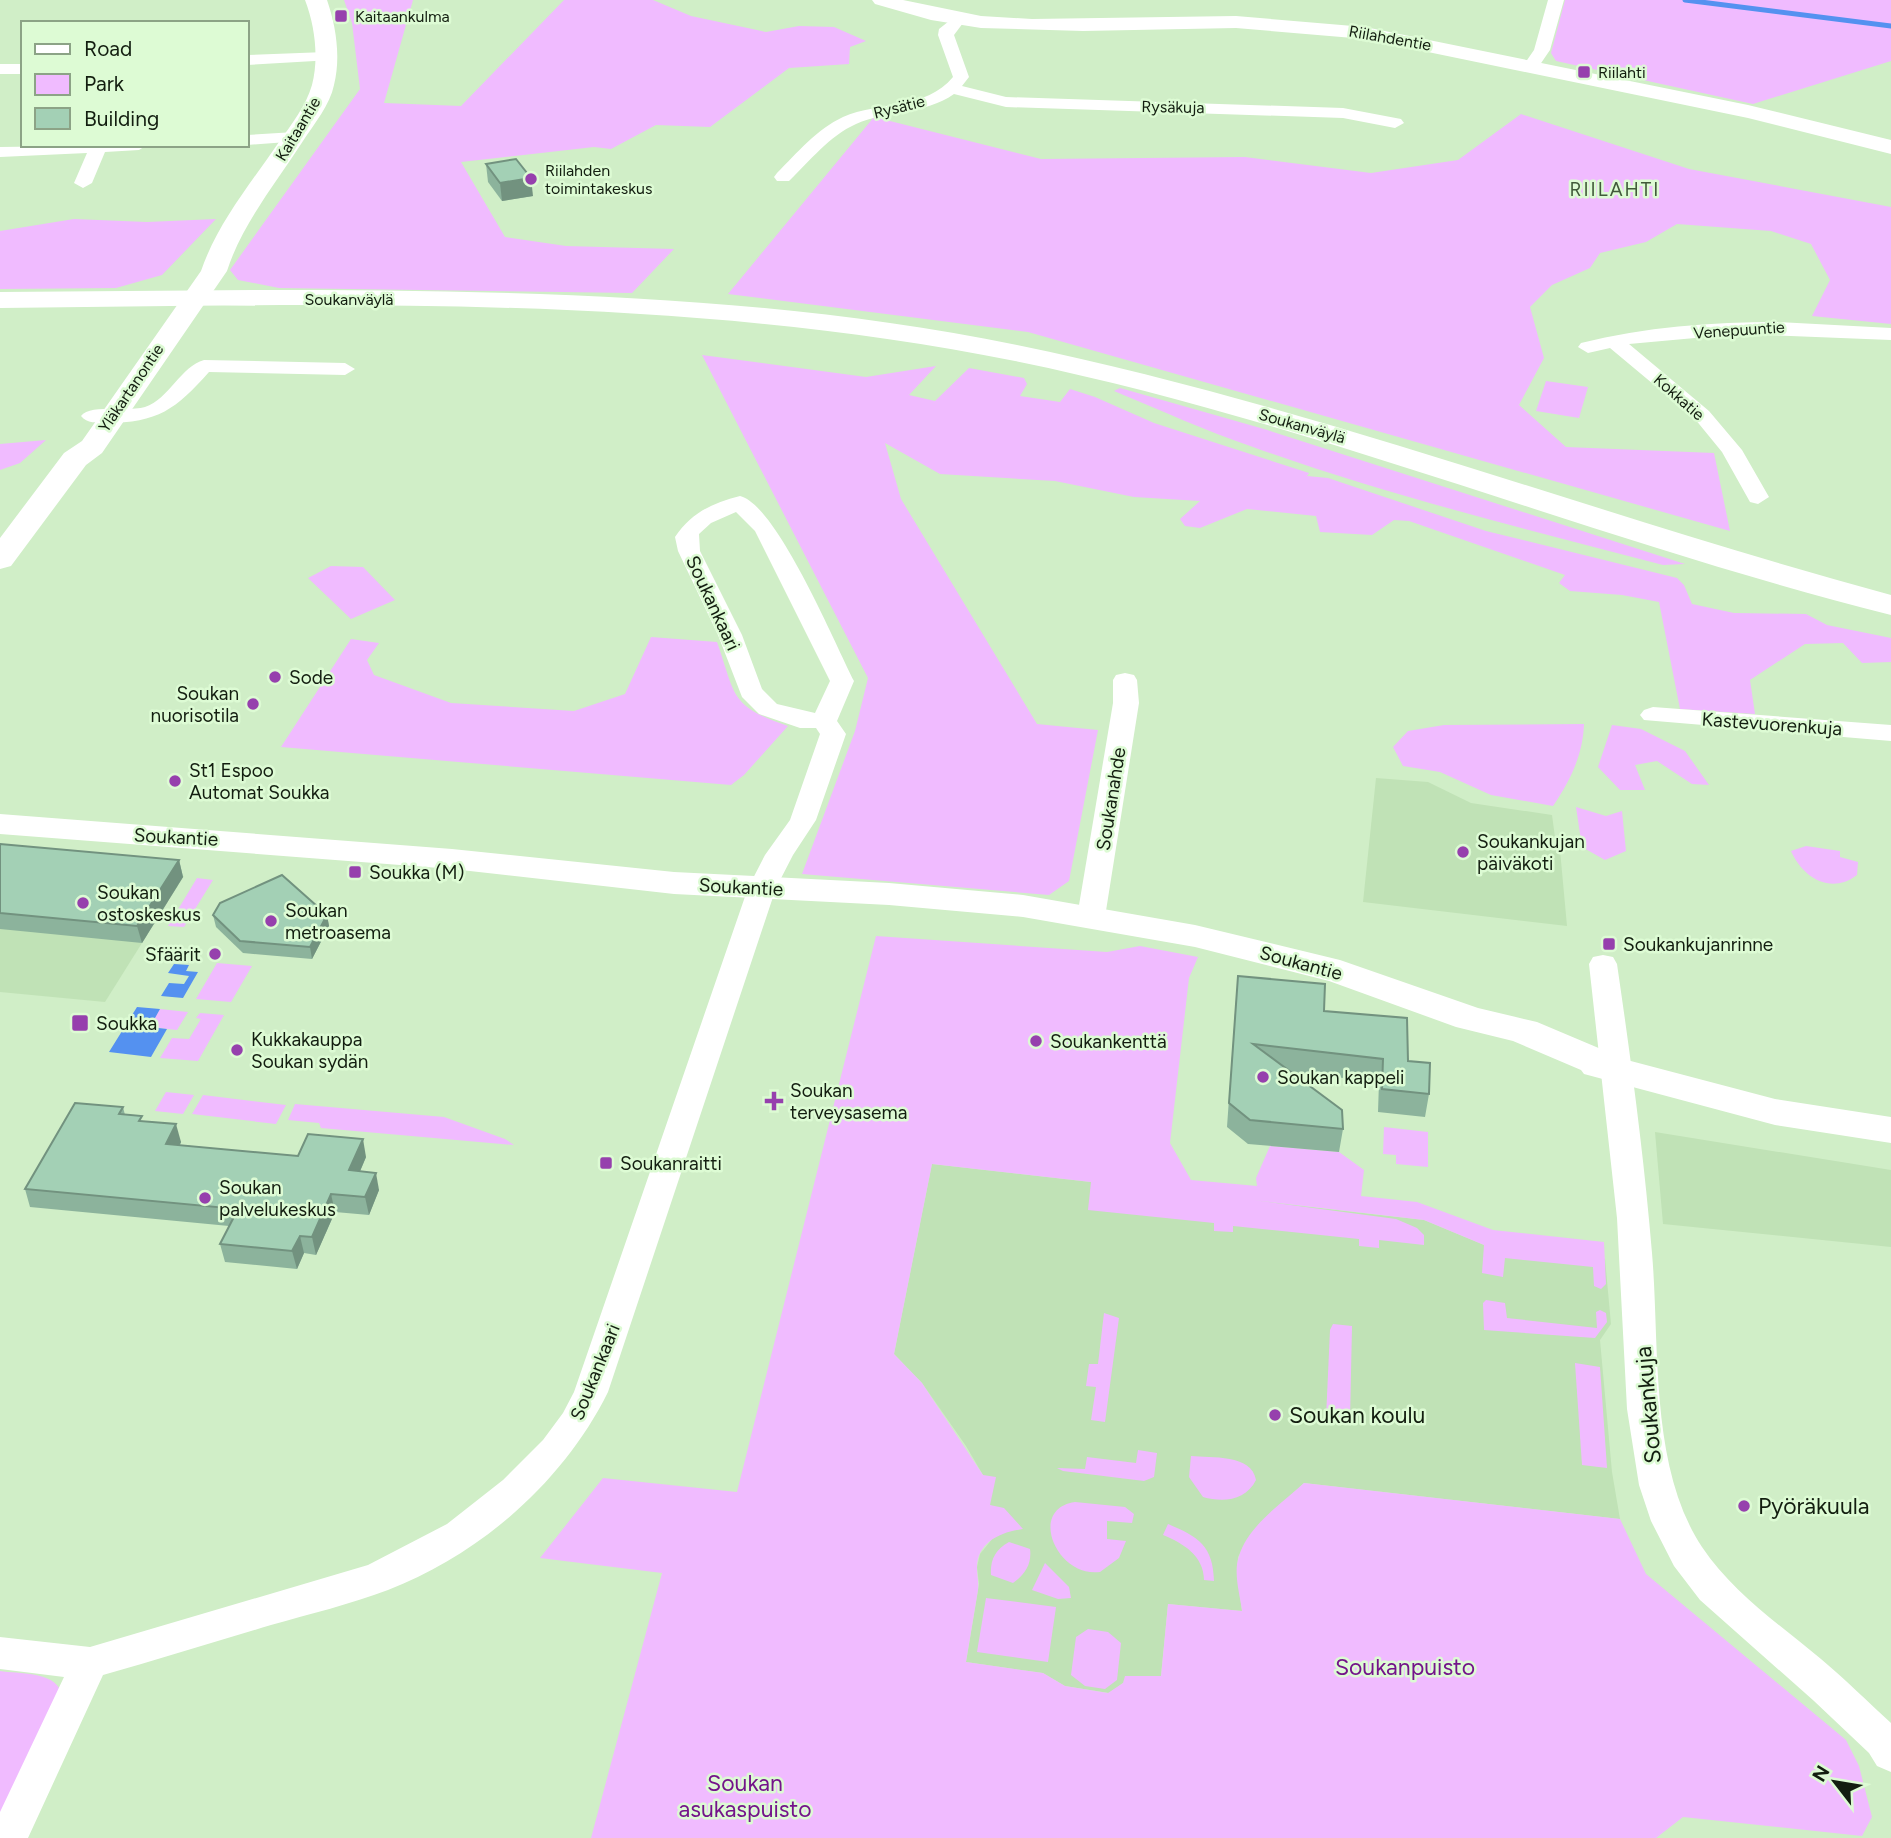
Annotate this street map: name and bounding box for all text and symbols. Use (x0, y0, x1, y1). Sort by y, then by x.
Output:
place label: Kaitaankulma (355, 7, 450, 26)
marker: Kaitaankulma (333, 8, 349, 24)
legend (21, 21, 248, 147)
street label: Riilahdentie (1347, 21, 1433, 55)
text: Road (84, 36, 132, 61)
place label: Riilahti (1598, 63, 1646, 82)
marker: Riilahti (1576, 64, 1592, 80)
text: Park (84, 71, 125, 96)
street label: Rysätie (871, 91, 927, 123)
street label: Kaitaantie (272, 93, 325, 164)
street label: Rysäkuja (1141, 97, 1205, 117)
text: Building (84, 106, 159, 131)
place label: Riilahden toimintakeskus (545, 161, 652, 198)
marker: Riilahden toimintakeskus (523, 171, 539, 187)
district label: RIILAHTI (1570, 178, 1660, 201)
street label: Soukanväylä (304, 290, 394, 309)
street label: Venepuuntie (1693, 317, 1786, 343)
street label: Yläkartanontie (95, 340, 168, 436)
street label: Kokkatie (1650, 370, 1708, 424)
street label: Soukanväylä (1257, 405, 1347, 447)
street label: Soukankaari (681, 552, 745, 654)
place label: Sode (289, 666, 333, 689)
marker: Sode (267, 669, 283, 685)
place label: Soukan nuorisotila (151, 682, 239, 727)
marker: Soukan nuorisotila (245, 696, 261, 712)
street label: Kastevuorenkuja (1701, 708, 1843, 740)
street label: Soukanahde (1091, 746, 1131, 852)
place label: St1 Espoo Automat Soukka (189, 759, 330, 804)
marker: St1 Espoo Automat Soukka (167, 773, 183, 789)
street label: Soukantie (133, 823, 219, 851)
place label: Soukankujan päiväkoti (1477, 830, 1585, 875)
marker: Soukankujan päiväkoti (1455, 844, 1471, 860)
place label: Soukka (M) (369, 861, 464, 884)
marker: Soukka (M) (347, 864, 363, 880)
street label: Soukantie (698, 873, 784, 901)
place label: Soukan ostoskeskus (97, 881, 201, 926)
marker: Soukan ostoskeskus (75, 895, 91, 911)
place label: Soukan metroasema (285, 899, 391, 944)
marker: Soukan metroasema (263, 913, 279, 929)
place label: Soukankujanrinne (1623, 933, 1773, 956)
marker: Soukankujanrinne (1601, 936, 1617, 952)
street label: Soukantie (1257, 941, 1345, 985)
place label: Sfäärit (145, 943, 201, 966)
marker: Sfäärit (207, 946, 223, 962)
place label: Soukka (96, 1012, 157, 1035)
marker: Soukka (70, 1013, 90, 1033)
place label: Kukkakauppa Soukan sydän (251, 1028, 368, 1073)
place label: Soukankenttä (1050, 1030, 1167, 1053)
marker: Soukankenttä (1028, 1033, 1044, 1049)
marker: Kukkakauppa Soukan sydän (229, 1042, 245, 1058)
place label: Soukan kappeli (1277, 1066, 1404, 1089)
marker: Soukan kappeli (1255, 1069, 1271, 1085)
place label: Soukan terveysasema (790, 1079, 907, 1124)
marker: Soukan terveysasema (764, 1091, 784, 1111)
place label: Soukanraitti (620, 1152, 722, 1175)
marker: Soukanraitti (598, 1155, 614, 1171)
place label: Soukan palvelukeskus (219, 1176, 336, 1221)
marker: Soukan palvelukeskus (197, 1190, 213, 1206)
street label: Soukankaari (565, 1320, 625, 1424)
street label: Soukankuja (1629, 1345, 1667, 1465)
place label: Soukan koulu (1289, 1401, 1425, 1429)
marker: Soukan koulu (1267, 1407, 1283, 1423)
place label: Pyöräkuula (1758, 1492, 1870, 1520)
marker: Pyöräkuula (1736, 1498, 1752, 1514)
park label: Soukanpuisto (1335, 1653, 1475, 1681)
north arrow (1800, 1747, 1870, 1817)
text: N (1807, 1761, 1834, 1786)
park label: Soukan asukaspuisto (678, 1769, 812, 1823)

